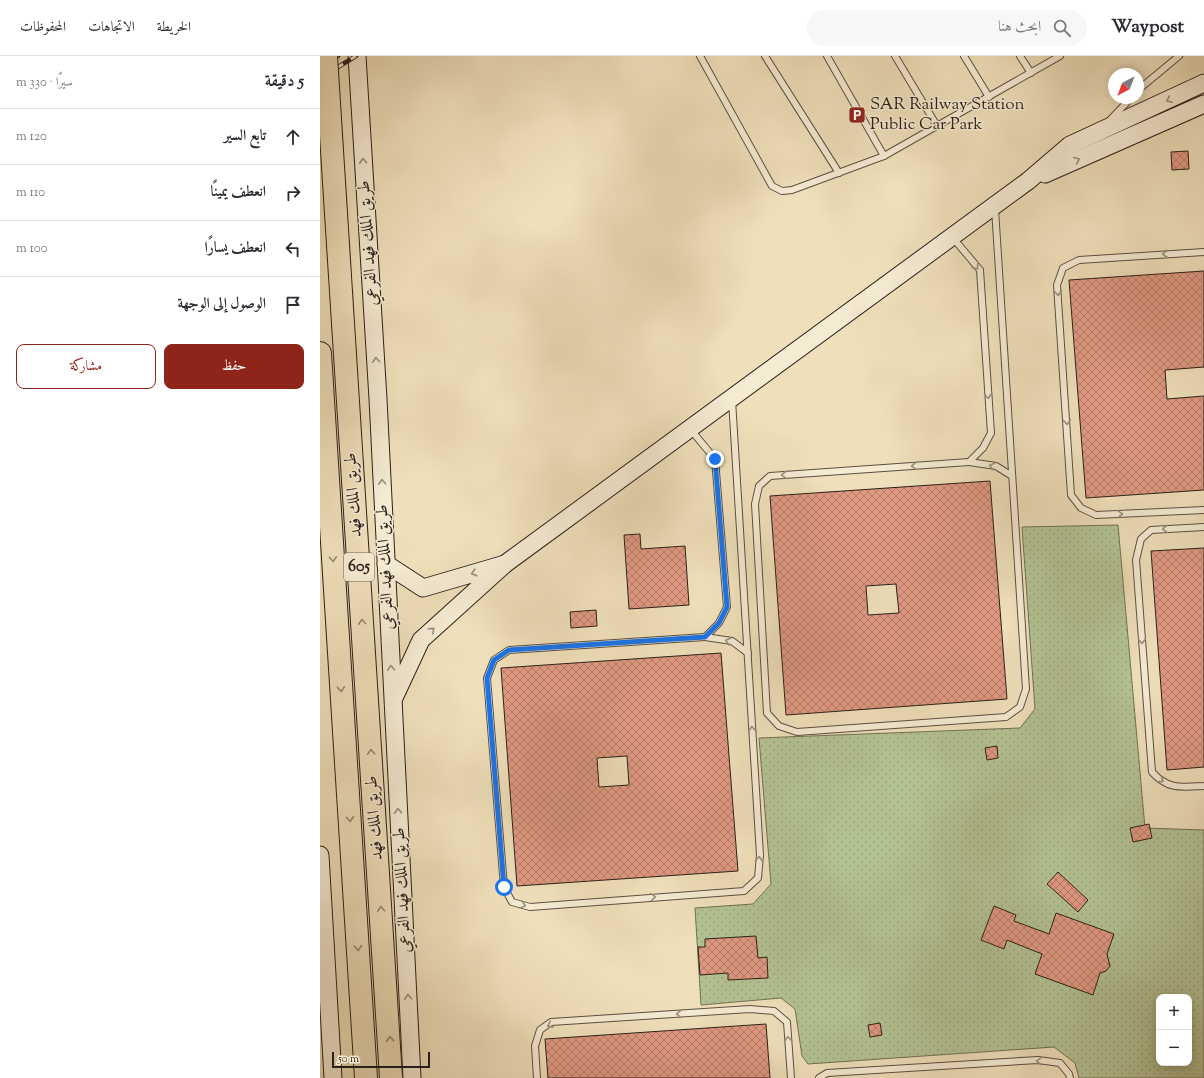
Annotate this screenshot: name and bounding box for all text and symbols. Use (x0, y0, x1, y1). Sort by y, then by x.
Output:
search box (807, 10, 1087, 46)
text: Waypost (1111, 14, 1184, 41)
text: ابحث هنا (998, 17, 1041, 38)
icon: search (1051, 17, 1073, 39)
text: المحفوظات (20, 18, 66, 38)
text: الاتجاهات (88, 18, 135, 38)
text: الخريطة (157, 18, 191, 38)
north arrow (1108, 68, 1144, 104)
text: 5 دقيقة (265, 70, 304, 94)
text: سيرًا · 330 m (16, 74, 73, 92)
place label: SAR Railway Station Public Car Park (870, 93, 1025, 137)
one-way arrow (1165, 95, 1173, 103)
parking icon: SAR Railway Station Public Car Park (847, 105, 867, 125)
text: تابع السير (224, 126, 266, 147)
icon: ahead (282, 126, 304, 148)
text: 120 m (16, 128, 47, 146)
one-way arrow (1073, 157, 1080, 165)
one-way arrow (359, 158, 368, 164)
street label: طريق الملك فهد الفرعي (353, 179, 386, 307)
text: انعطف يمينًا (211, 182, 266, 203)
icon: right (282, 182, 304, 204)
text: 110 m (16, 184, 45, 202)
text: انعطف يسارًا (205, 238, 266, 259)
icon: left (282, 238, 304, 260)
text: 100 m (16, 240, 48, 258)
one-way arrow (1162, 250, 1168, 259)
one-way arrow (971, 263, 978, 270)
one-way arrow (1053, 290, 1062, 296)
text: الوصول إلى الوجهة (177, 294, 266, 315)
icon: arrive (282, 294, 304, 316)
button: مشاركة (16, 344, 156, 389)
button: حفظ (164, 344, 304, 389)
one-way arrow (371, 357, 380, 363)
one-way arrow (984, 393, 993, 399)
one-way arrow (1062, 419, 1071, 425)
route end (706, 450, 724, 468)
street label: طريق الملك فهد (339, 452, 369, 538)
one-way arrow (911, 462, 917, 471)
one-way arrow (989, 462, 996, 471)
one-way arrow (781, 471, 787, 480)
one-way arrow (378, 479, 387, 485)
street label: طريق الملك فهد الفرعي (371, 504, 402, 630)
one-way arrow (1117, 509, 1123, 518)
one-way arrow (1162, 525, 1168, 534)
road number: 605 (344, 553, 374, 581)
one-way arrow (329, 556, 337, 562)
one-way arrow (470, 568, 477, 577)
one-way arrow (358, 619, 367, 625)
one-way arrow (428, 628, 435, 635)
one-way arrow (724, 638, 731, 646)
one-way arrow (1137, 638, 1146, 644)
one-way arrow (387, 665, 396, 671)
one-way arrow (337, 686, 346, 692)
one-way arrow (748, 726, 757, 732)
one-way arrow (366, 749, 375, 755)
street label: طريق الملك فهد (360, 775, 390, 861)
one-way arrow (1157, 775, 1164, 783)
one-way arrow (394, 808, 403, 814)
one-way arrow (345, 816, 354, 822)
street label: طريق الملك فهد الفرعي (388, 827, 419, 953)
one-way arrow (755, 855, 764, 862)
route start (495, 878, 513, 896)
one-way arrow (650, 893, 656, 902)
one-way arrow (520, 900, 526, 908)
one-way arrow (377, 906, 386, 912)
one-way arrow (353, 945, 362, 952)
one-way arrow (404, 994, 412, 1000)
map controls (1156, 994, 1192, 1066)
button: + (1156, 994, 1192, 1030)
one-way arrow (676, 1009, 682, 1018)
one-way arrow (547, 1020, 554, 1028)
button: − (1156, 1030, 1192, 1066)
one-way arrow (385, 1036, 394, 1042)
one-way arrow (784, 1036, 793, 1042)
scale bar (332, 1050, 430, 1069)
text: 50 m (338, 1051, 359, 1067)
one-way arrow (1036, 1056, 1042, 1065)

